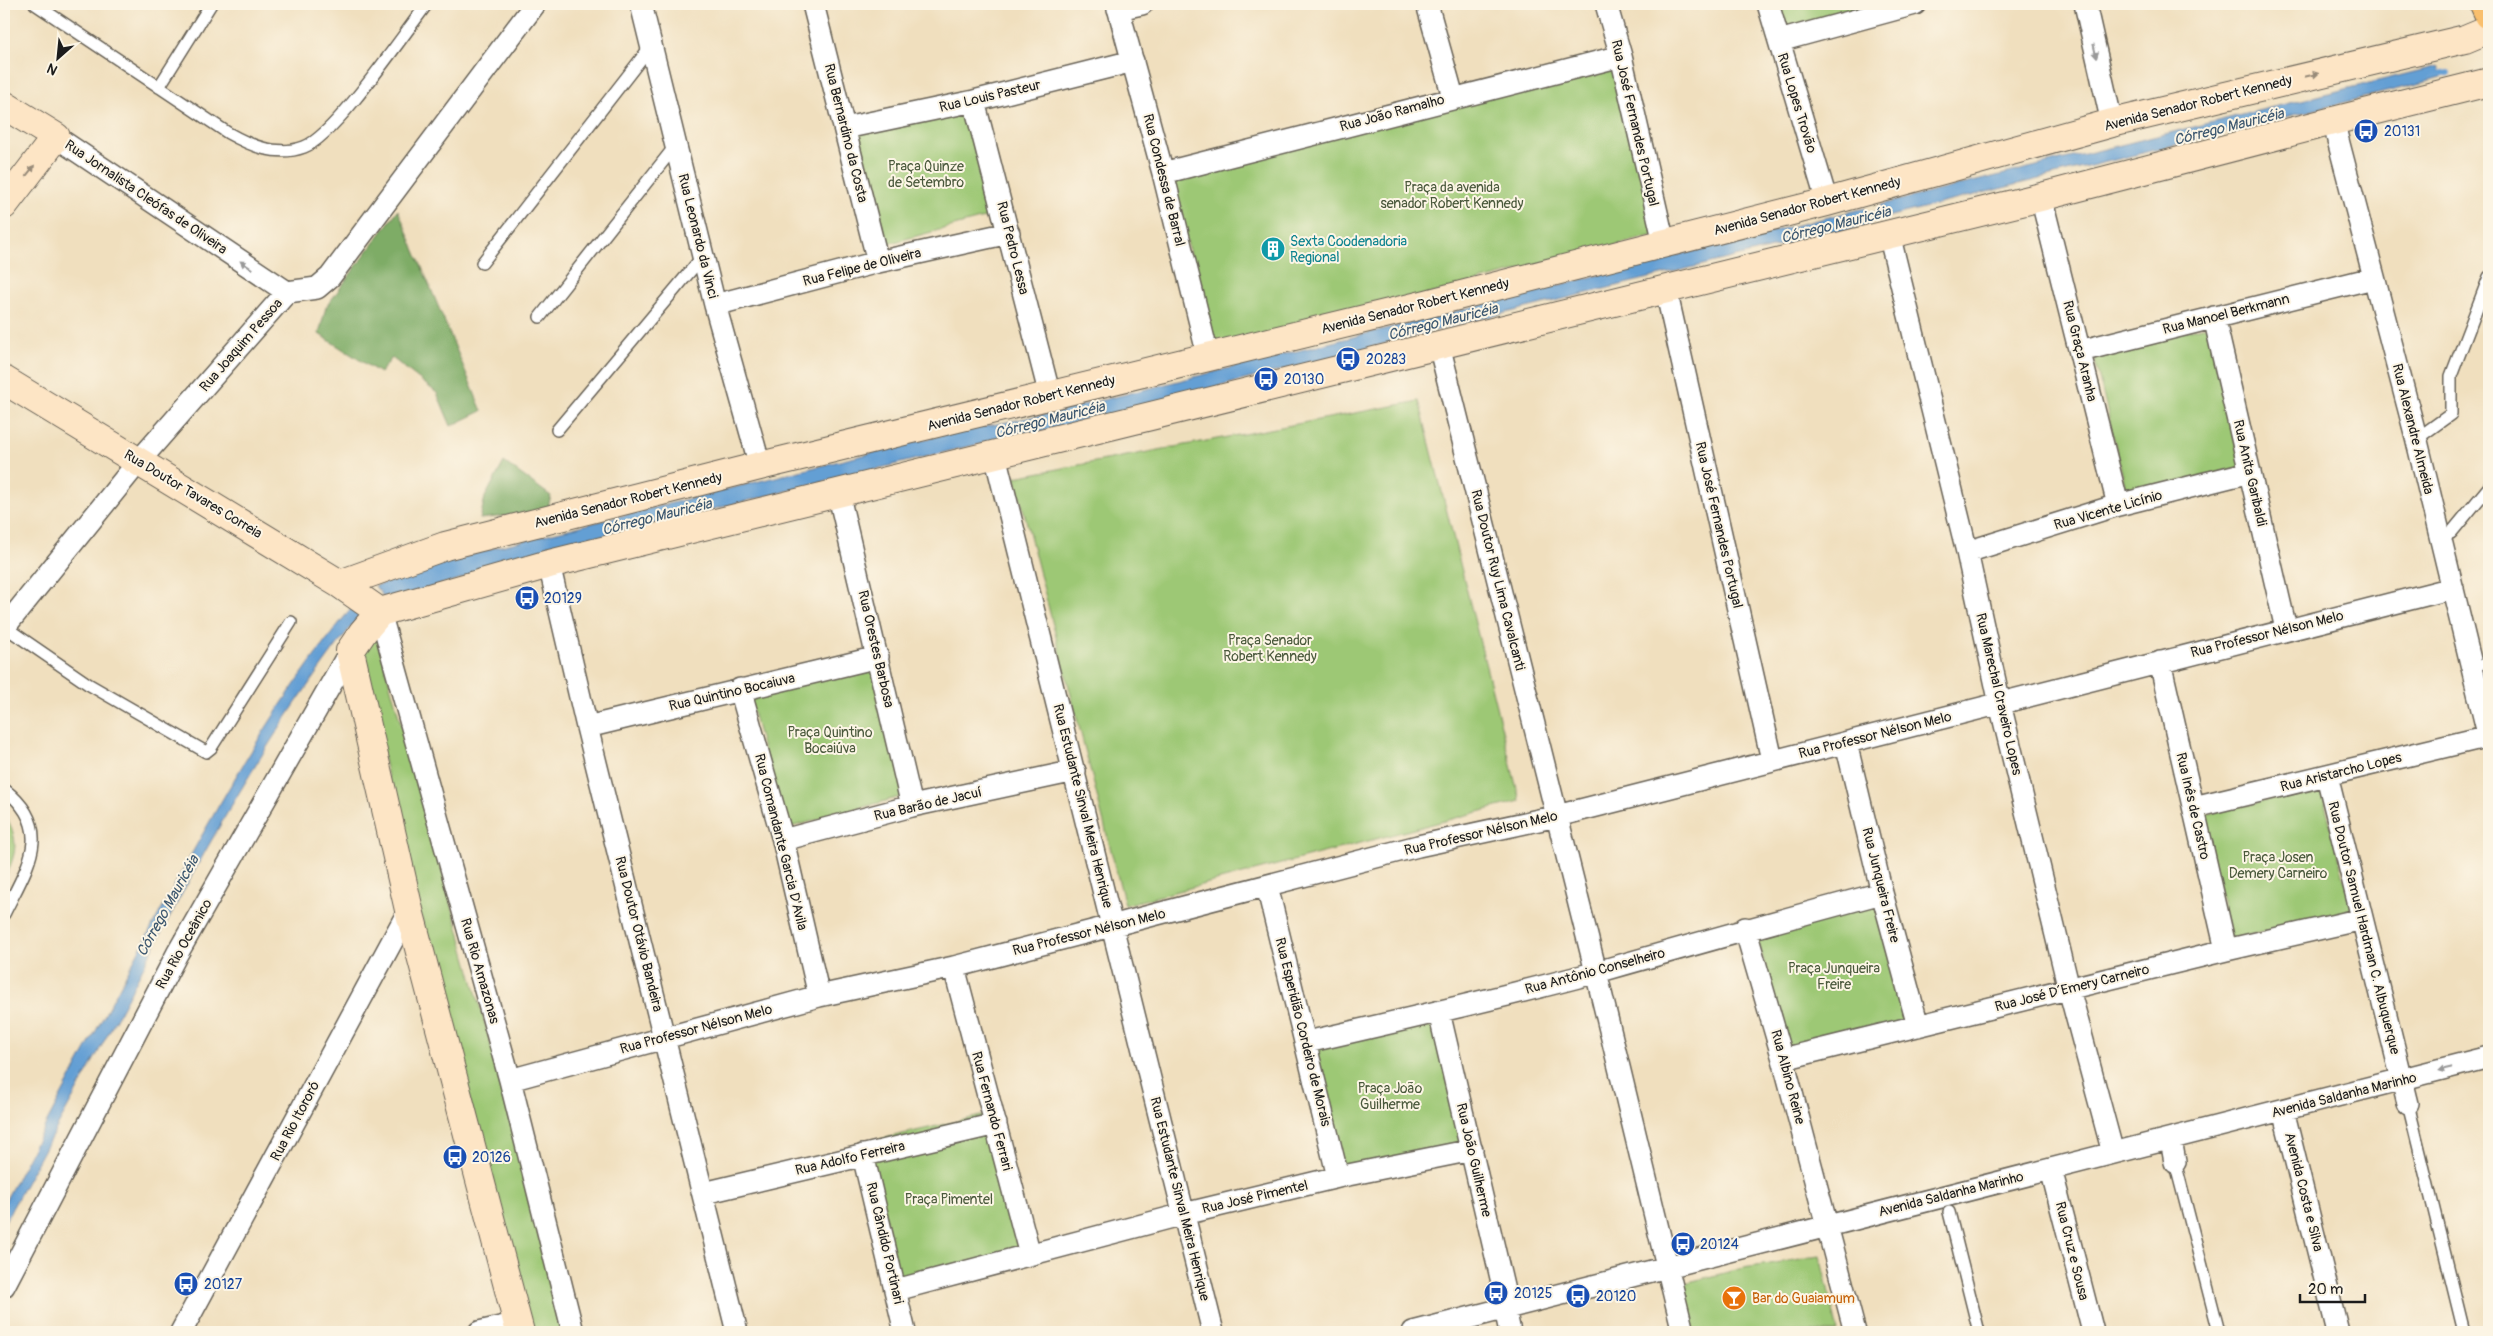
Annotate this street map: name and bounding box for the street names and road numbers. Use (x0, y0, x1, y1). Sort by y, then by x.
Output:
street label: Rua José Fernandes Portugal (1608, 38, 1662, 208)
street label: Rua Lopes Trovão (1774, 51, 1820, 156)
street label: Rua Bernardino da Costa (821, 62, 871, 204)
street label: Avenida Senador Robert Kennedy (2102, 71, 2294, 135)
street label: Rua Louis Pasteur (938, 76, 1042, 116)
street label: Rua João Ramalho (1338, 91, 1447, 135)
street label: Rua Condessa de Barral (1139, 112, 1189, 248)
street label: Rua Jornalista Cleófas de Oliveira (62, 136, 230, 258)
street label: Rua Leonardo da Vinci (674, 172, 722, 301)
street label: Avenida Senador Robert Kennedy (1712, 173, 1902, 239)
street label: Rua Pedro Lessa (993, 200, 1033, 296)
street label: Rua Felipe de Oliveira (801, 244, 923, 290)
street label: Avenida Senador Robert Kennedy (1319, 274, 1511, 338)
street label: Rua Manoel Berkmann (2161, 290, 2291, 338)
street label: Rua Joaquim Pessoa (196, 295, 286, 395)
street label: Rua Graça Aranha (2059, 299, 2101, 403)
street label: Rua Alexandre Almeida (2389, 362, 2437, 496)
street label: Avenida Senador Robert Kennedy (925, 371, 1117, 435)
street label: Rua Anita Garibaldi (2229, 418, 2271, 528)
street label: Rua José Fernandes Portugal (1692, 440, 1746, 610)
street label: Rua Doutor Tavares Correia (121, 446, 265, 542)
street label: Avenida Senador Robert Kennedy (532, 468, 724, 532)
street label: Rua Vicente Licínio (2052, 486, 2165, 534)
street label: Rua Doutor Ruy Lima Cavalcanti (1467, 488, 1529, 673)
street label: Rua Orestes Barbosa (854, 589, 898, 709)
street label: Rua Professor Nélson Melo (2189, 607, 2346, 661)
street label: Rua Marechal Craveiro Lopes (1972, 611, 2026, 777)
street label: Rua Quintino Bocaiuva (667, 669, 797, 715)
street label: Rua Estudante Sinval Meira Henrique (1049, 702, 1117, 910)
street label: Rua Professor Nélson Melo (1797, 708, 1954, 762)
street label: Rua Aristarcho Lopes (2279, 749, 2404, 795)
street label: Rua Inês de Castro (2172, 751, 2214, 862)
street label: Rua Comandante Garcia D'Avila (751, 752, 811, 932)
street label: Rua Barão de Jacuí (872, 783, 984, 825)
street label: Rua Doutor Samuel Hardman C. Albuquerque (2324, 800, 2404, 1056)
street label: Rua Professor Nélson Melo (1403, 807, 1560, 859)
street label: Rua Junqueira Freire (1858, 826, 1904, 944)
street label: Rua Doutor Otávio Bandeira (611, 855, 667, 1013)
street label: Rua Rio Oceânico (152, 896, 216, 992)
street label: Rua Professor Nélson Melo (1011, 905, 1168, 959)
street label: Rua Rio Amazonas (457, 916, 503, 1026)
street label: Rua Esperidião Cordeiro de Morais (1271, 936, 1335, 1129)
street label: Rua Antônio Conselheiro (1523, 944, 1667, 998)
street label: Rua José D´Emery Carneiro (1993, 960, 2151, 1015)
street label: Rua Professor Nélson Melo (618, 1000, 774, 1058)
street label: Rua Albino Reine (1767, 1028, 1809, 1126)
street label: Rua Fernando Ferrari (968, 1050, 1016, 1173)
street label: Avenida Saldanha Marinho (2270, 1069, 2419, 1121)
street label: Rua Rio Itororó (267, 1078, 323, 1164)
street label: Rua Estudante Sinval Meira Henrique (1146, 1095, 1214, 1303)
street label: Rua João Guilherme (1453, 1101, 1495, 1219)
street label: Avenida Costa e Silva (2281, 1131, 2327, 1253)
street label: Rua Adolfo Ferreira (793, 1137, 907, 1179)
street label: Avenida Saldanha Marinho (1877, 1168, 2026, 1220)
street label: Rua José Pimentel (1200, 1177, 1310, 1217)
street label: Rua Cândido Portinari (863, 1180, 907, 1306)
street label: Rua Cruz e Sousa (2052, 1200, 2092, 1302)

